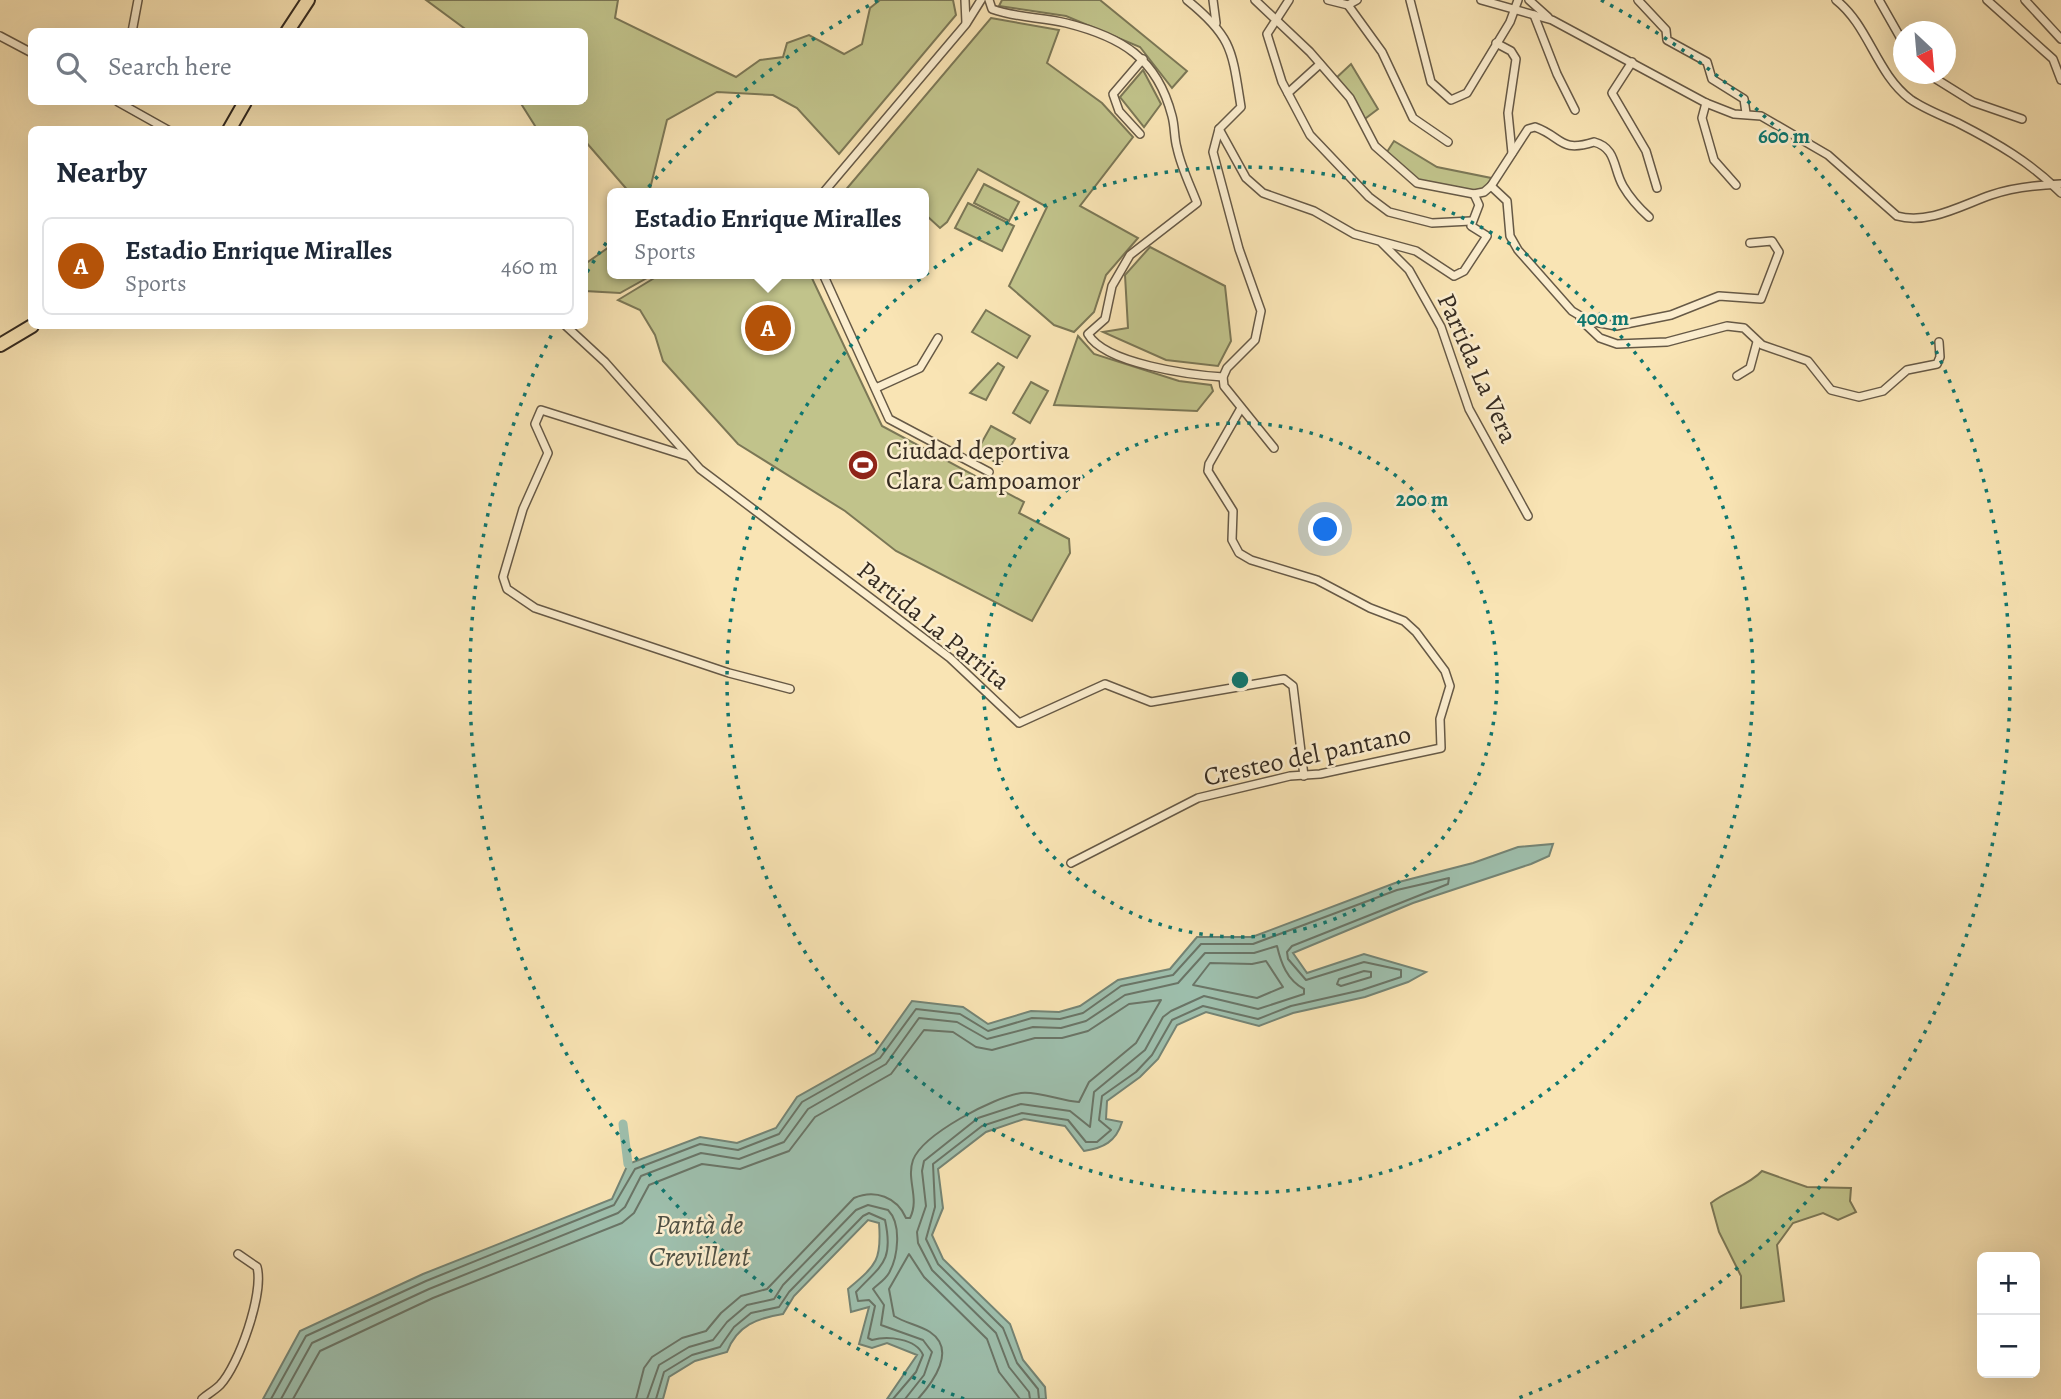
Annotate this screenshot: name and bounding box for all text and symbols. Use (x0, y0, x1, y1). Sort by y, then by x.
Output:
north arrow (1893, 21, 1956, 84)
search box (28, 28, 588, 105)
icon: search (52, 48, 90, 86)
text: Search here (108, 49, 232, 84)
text: 600 m (1758, 122, 1810, 150)
text: Nearby (56, 152, 147, 192)
popup (607, 188, 929, 279)
text: Estadio Enrique Miralles (634, 201, 902, 236)
text: Estadio Enrique Miralles (125, 233, 392, 268)
text: Sports (634, 236, 696, 267)
text: A (74, 251, 88, 282)
text: 460 m (501, 251, 558, 282)
text: Sports (125, 268, 186, 299)
street label: Partida La Vera (1429, 288, 1526, 449)
pin: A (745, 302, 791, 354)
text: 400 m (1577, 304, 1630, 332)
place label: Ciudad deportiva Clara Campoamor (886, 433, 1081, 498)
sports icon: Ciudad deportiva Clara Campoamor (846, 448, 880, 482)
text: 200 m (1396, 485, 1449, 513)
your location (1308, 512, 1342, 546)
street label: Partida La Parrita (850, 553, 1017, 698)
centre of rings (1228, 668, 1252, 692)
street label: Cresteo del pantano (1200, 716, 1414, 795)
water label: Pantà de Crevillent (649, 1206, 750, 1276)
map controls (1977, 1252, 2040, 1378)
button: + (1977, 1252, 2040, 1315)
button: − (1977, 1315, 2040, 1378)

